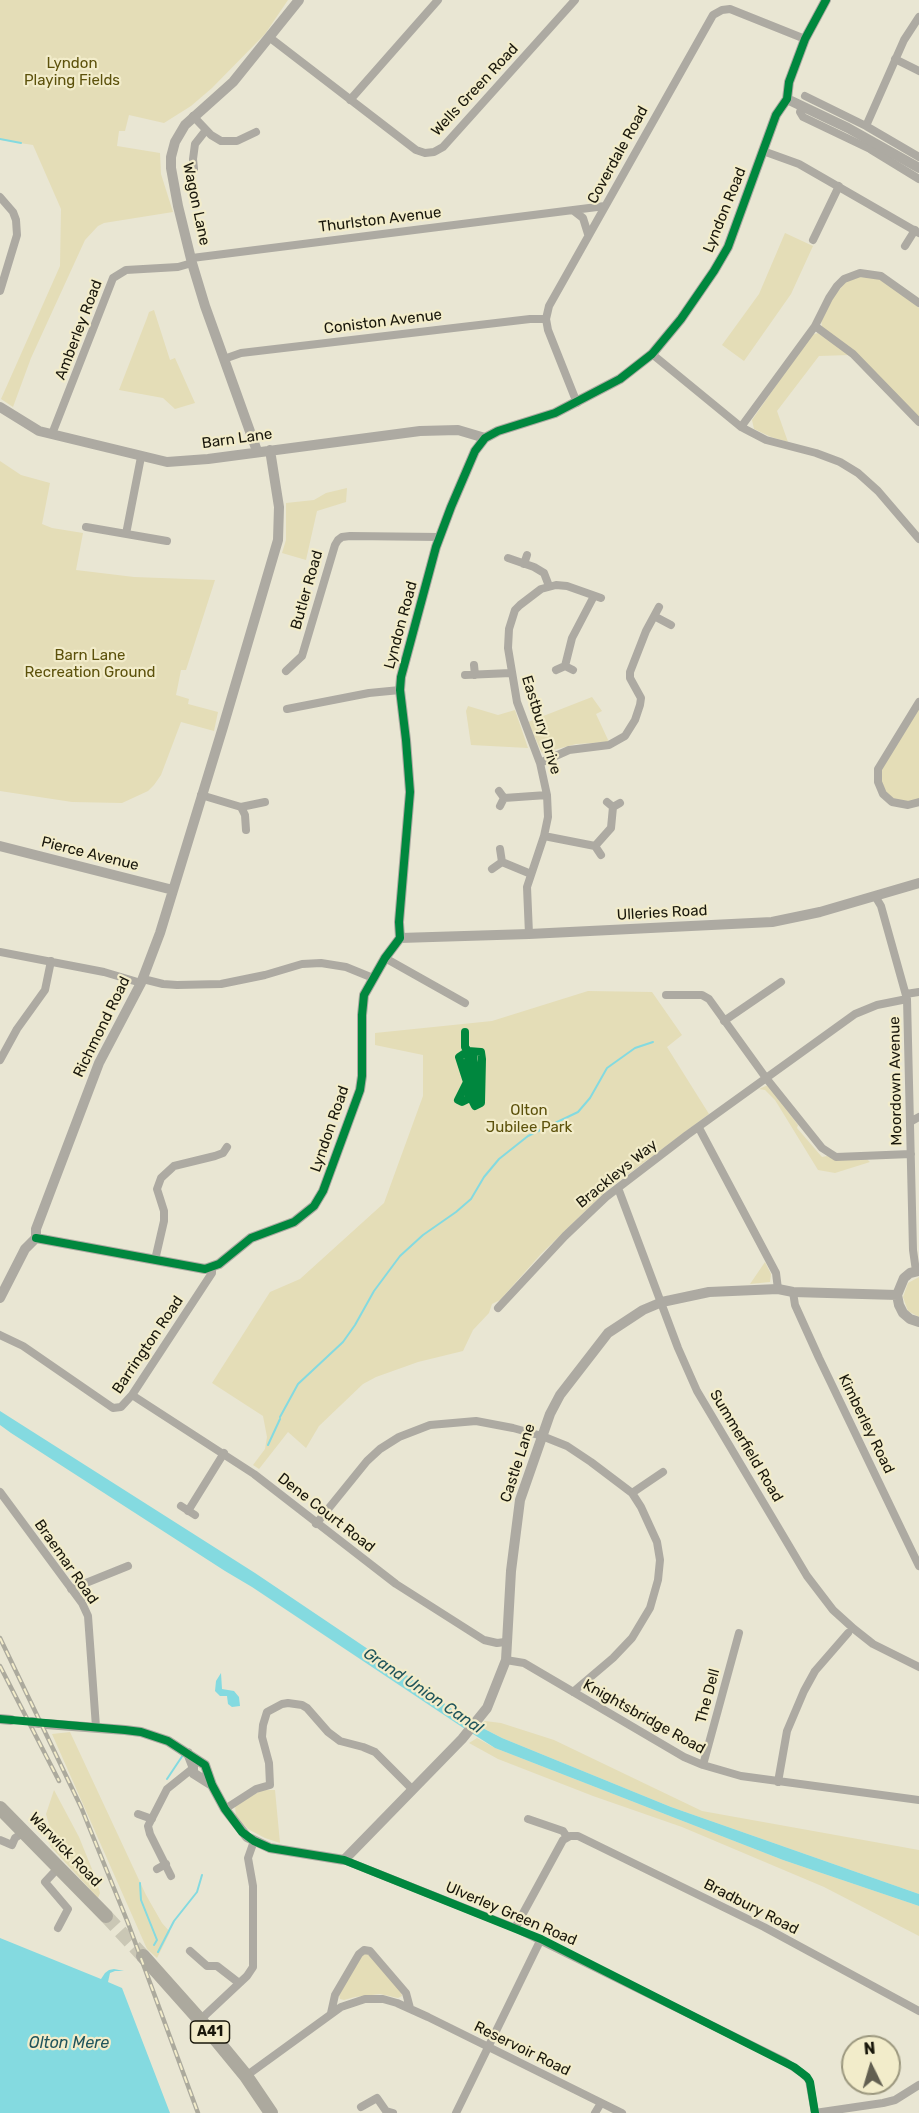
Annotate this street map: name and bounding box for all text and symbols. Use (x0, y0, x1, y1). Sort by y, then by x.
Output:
street label: Wells Green Road (428, 40, 522, 140)
park label: Lyndon Playing Fields (24, 55, 120, 90)
street label: Coverdale Road (584, 103, 652, 207)
street label: Wagon Lane (178, 161, 214, 247)
street label: Lyndon Road (700, 165, 750, 255)
street label: Thurlston Avenue (318, 204, 442, 236)
street label: Amberley Road (52, 277, 106, 383)
street label: Coniston Avenue (323, 306, 443, 338)
street label: Barn Lane (201, 425, 273, 453)
street label: Butler Road (287, 548, 327, 632)
street label: Lyndon Road (381, 579, 421, 671)
park label: Barn Lane Recreation Ground (25, 647, 155, 682)
street label: Eastbury Drive (517, 673, 565, 777)
street label: Pierce Avenue (39, 833, 141, 875)
street label: Ulleries Road (616, 902, 708, 924)
street label: Richmond Road (70, 974, 134, 1080)
street label: Moordown Avenue (886, 1016, 906, 1146)
street label: Lyndon Road (307, 1083, 353, 1175)
park label: Olton Jubilee Park (486, 1102, 572, 1137)
street label: Brackleys Way (573, 1136, 661, 1212)
street label: Barrington Road (109, 1293, 187, 1397)
street label: Kimberley Road (834, 1371, 898, 1477)
street label: Summerfield Road (705, 1387, 787, 1505)
street label: Castle Lane (497, 1421, 539, 1505)
street label: Dene Court Road (274, 1469, 378, 1557)
street label: Braemar Road (30, 1516, 102, 1608)
water label: Grand Union Canal (360, 1644, 486, 1738)
street label: The Dell (692, 1667, 724, 1725)
street label: Knightsbridge Road (580, 1676, 708, 1758)
street label: Warwick Road (25, 1809, 105, 1891)
street label: Bradbury Road (701, 1875, 801, 1939)
street label: Ulverley Green Road (443, 1878, 579, 1950)
street label: Reservoir Road (471, 2018, 573, 2080)
road number: A41 (190, 2021, 230, 2043)
water label: Olton Mere (29, 2033, 109, 2053)
north arrow (841, 2035, 901, 2095)
text: N (863, 2039, 876, 2059)

